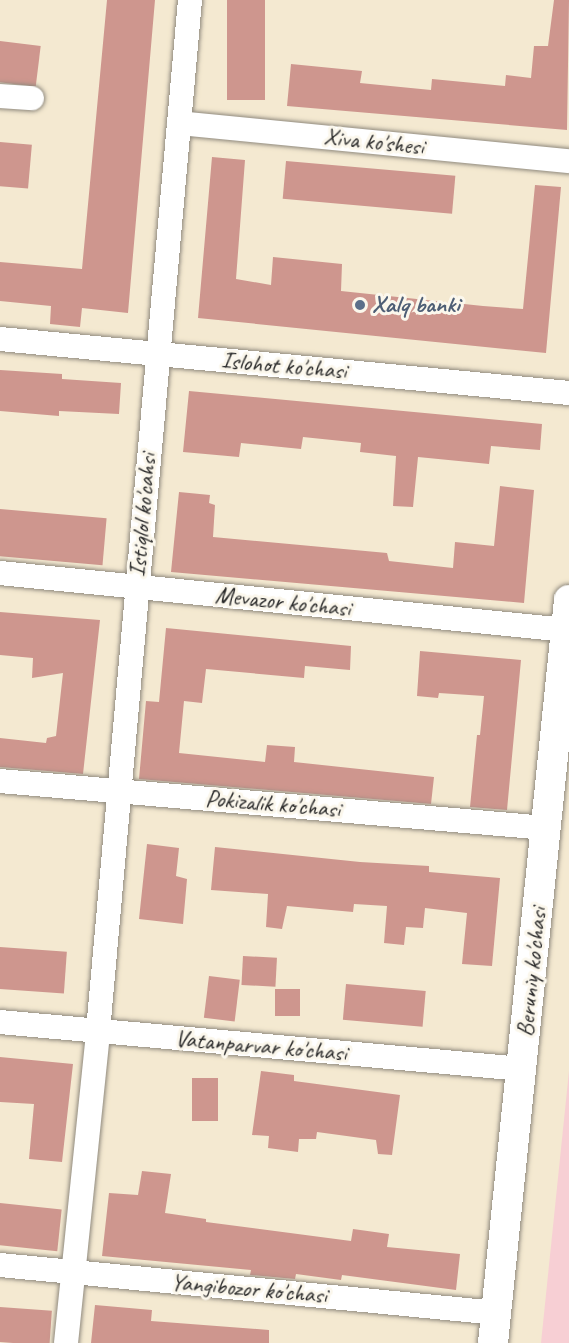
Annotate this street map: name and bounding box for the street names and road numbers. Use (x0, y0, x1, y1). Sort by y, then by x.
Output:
street label: Xiva ko'shesi (322, 122, 426, 162)
street label: Islohot ko'chasi (220, 346, 348, 386)
street label: Istiqlol ko'cahsi (123, 452, 163, 578)
street label: Mevazor ko'chasi (214, 581, 352, 623)
street label: Pokizalik ko'chasi (204, 784, 342, 824)
street label: Beruniy ko'chasi (511, 906, 553, 1038)
street label: Vatanparvar ko'chasi (174, 1024, 348, 1068)
street label: Yangibozor ko'chasi (170, 1268, 328, 1310)

